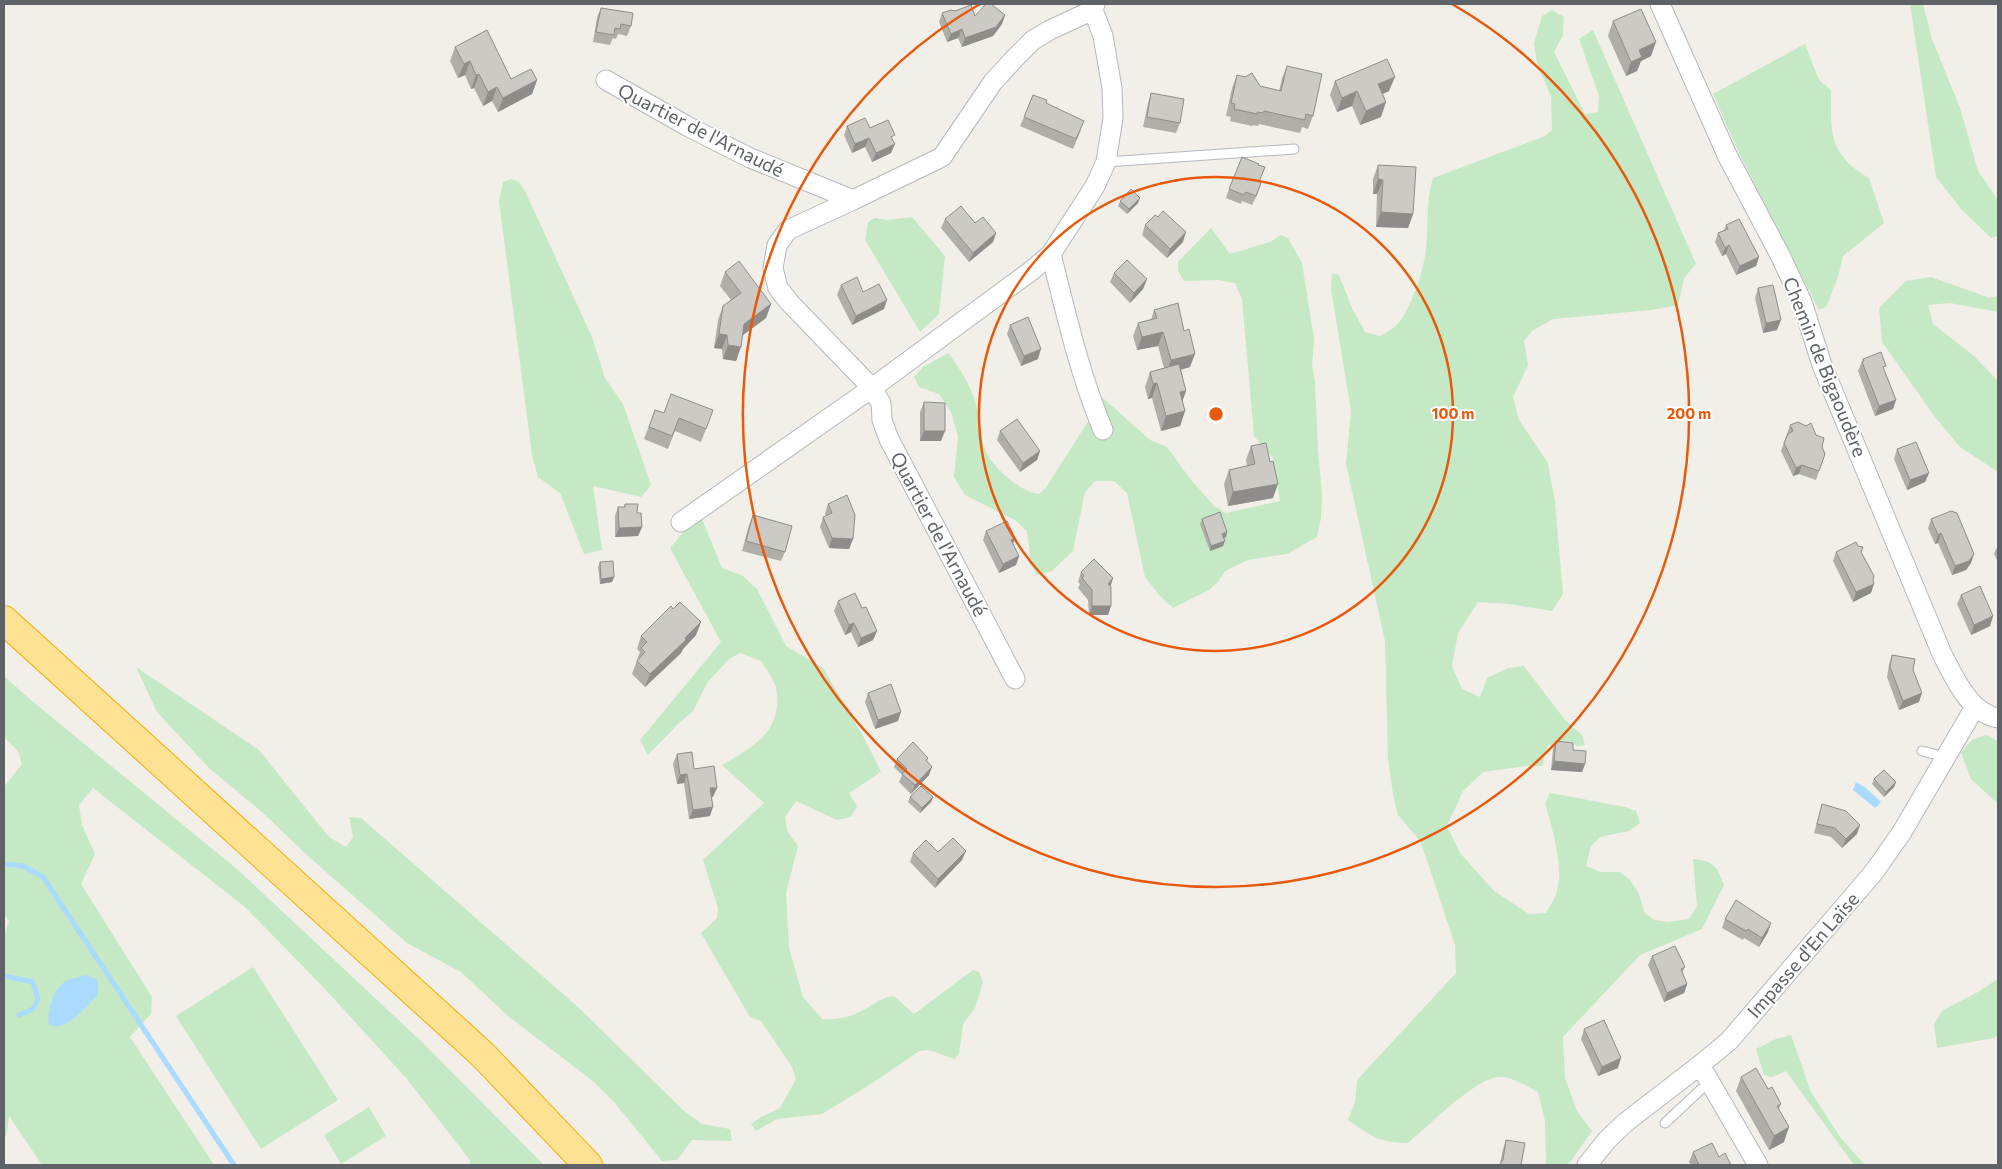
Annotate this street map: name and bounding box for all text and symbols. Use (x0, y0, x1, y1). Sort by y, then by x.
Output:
street label: Quartier de l'Arnaudé (614, 78, 788, 181)
street label: Chemin de Bigaoudère (1779, 273, 1872, 460)
text: 100 m (1432, 404, 1474, 422)
text: 200 m (1667, 404, 1711, 422)
centre of rings (1207, 405, 1225, 423)
street label: Quartier de l'Arnaudé (886, 448, 993, 620)
street label: Impasse d'En Laïse (1742, 887, 1863, 1022)

